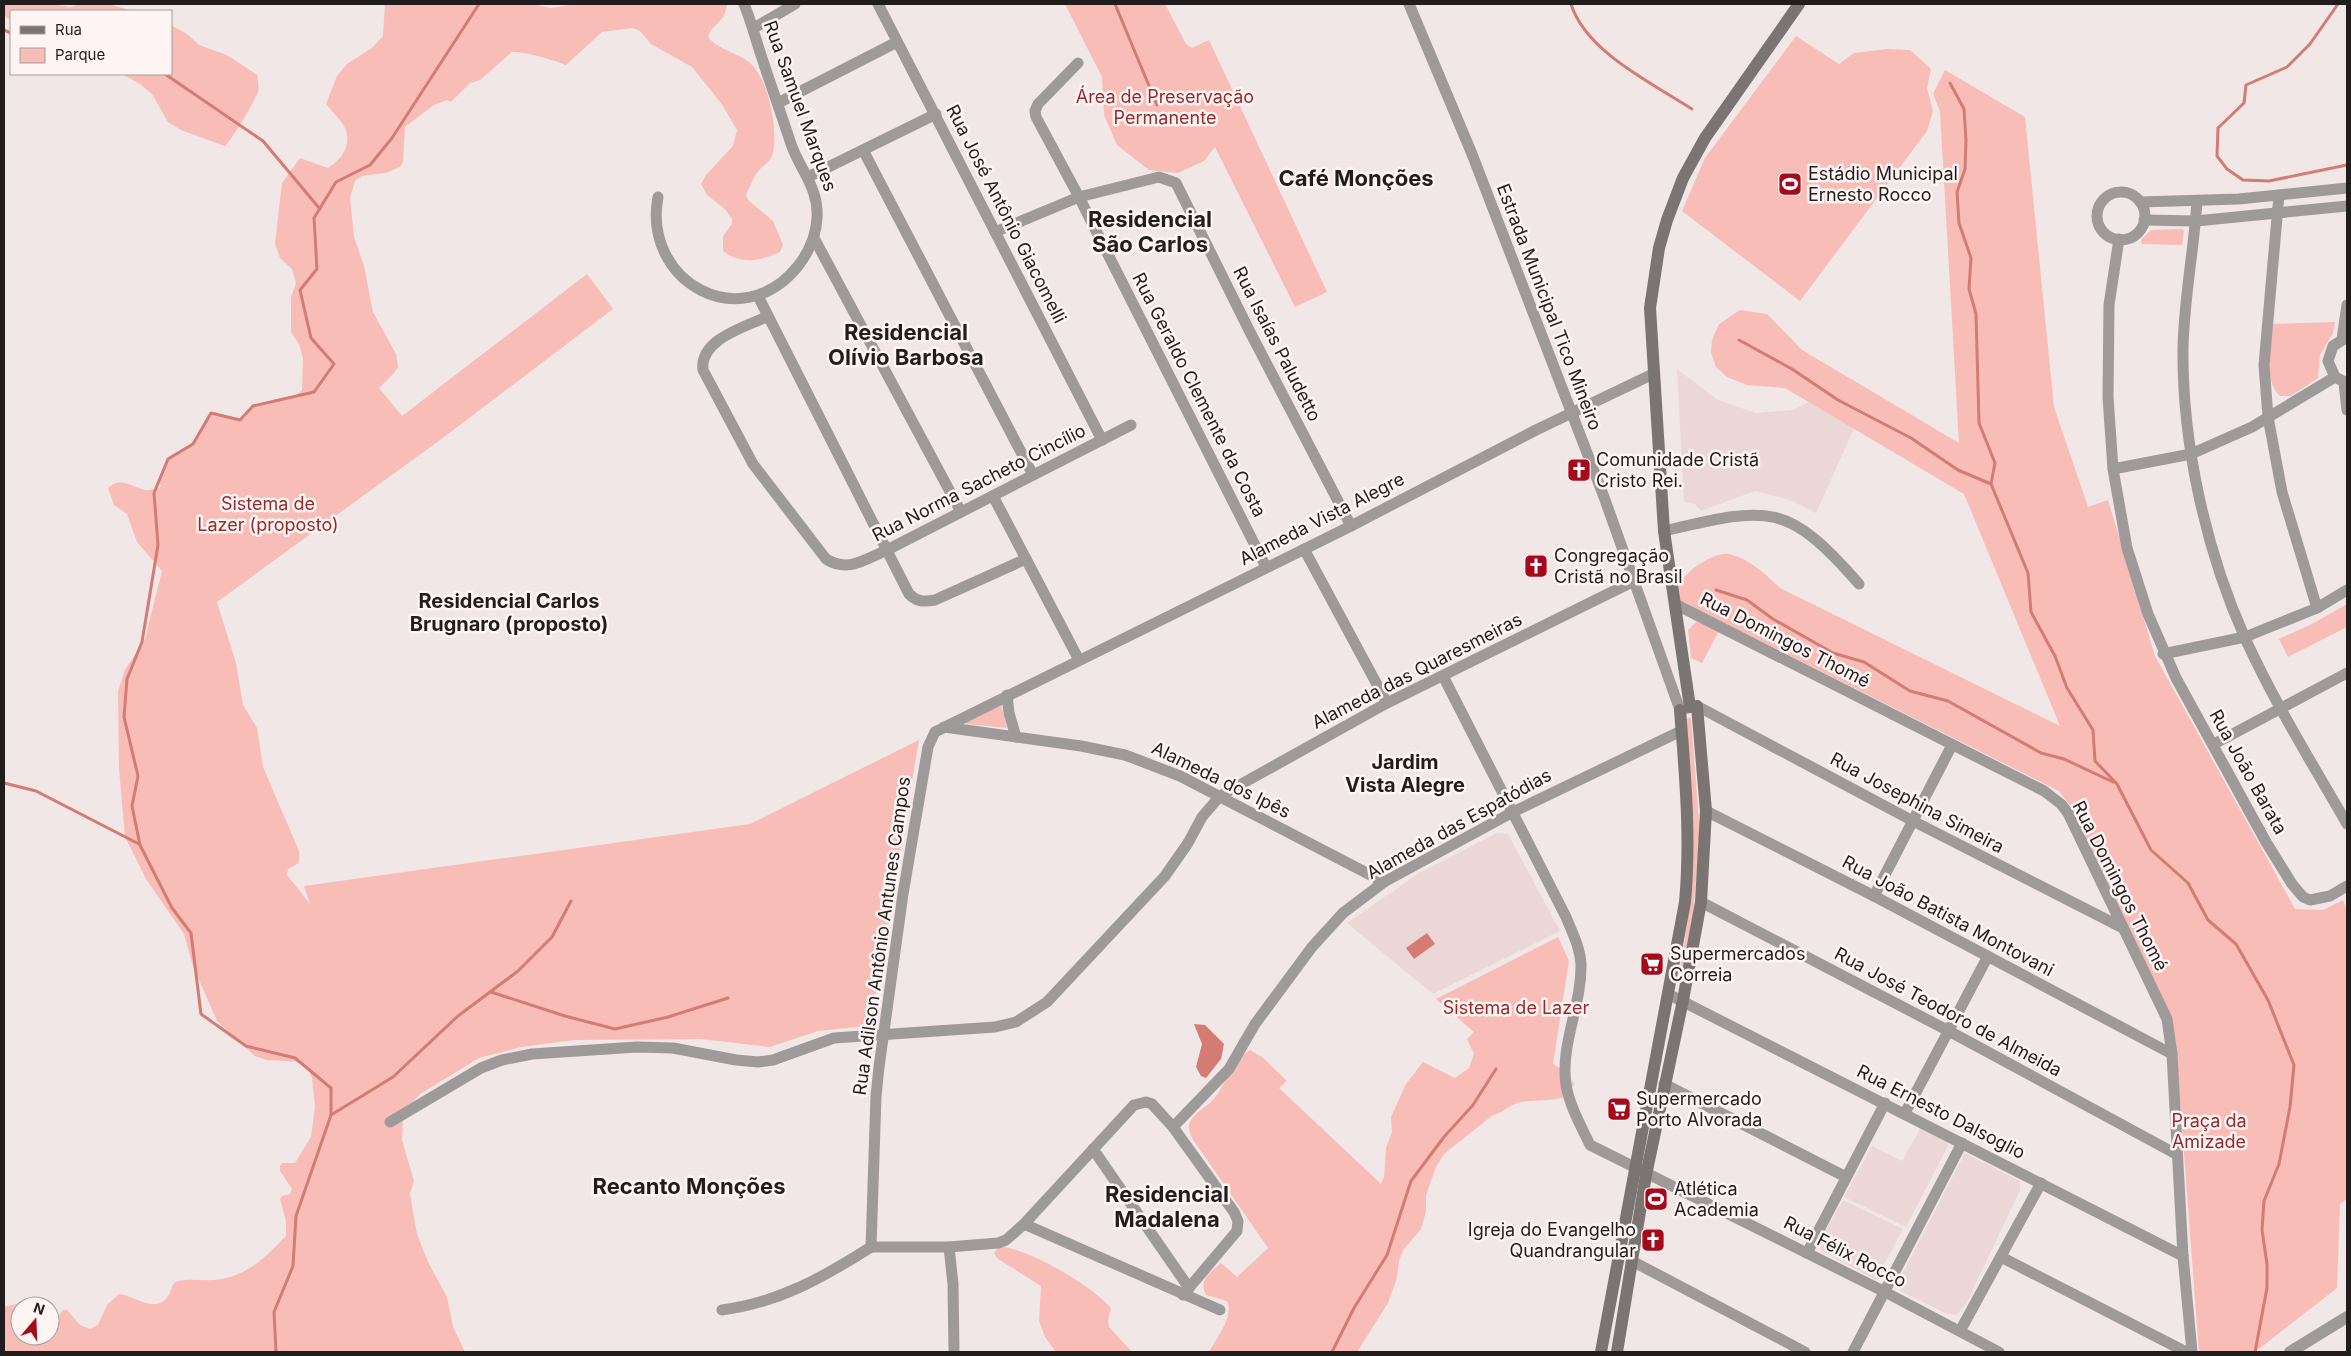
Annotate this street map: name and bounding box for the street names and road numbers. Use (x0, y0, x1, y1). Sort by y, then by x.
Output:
street label: Rua Samuel Marques (760, 18, 841, 194)
street label: Rua José Antônio Giacomelli (942, 101, 1071, 326)
street label: Estrada Municipal Tico Mineiro (1493, 181, 1606, 433)
street label: Rua Isaías Paludetto (1229, 263, 1326, 425)
street label: Rua Geraldo Clemente da Costa (1128, 269, 1270, 520)
street label: Rua Norma Sacheto Cincílio (869, 419, 1089, 546)
street label: Alameda Vista Alegre (1236, 468, 1408, 569)
street label: Rua Domingos Thomé (1697, 588, 1874, 692)
street label: Alameda das Quaresmeiras (1308, 608, 1525, 733)
street label: Rua João Barata (2205, 706, 2291, 838)
street label: Alameda dos Ipês (1148, 737, 1294, 822)
street label: Rua Josephina Simeira (1827, 748, 2008, 857)
street label: Alameda das Espatódias (1363, 764, 1555, 883)
street label: Rua Adilson Antônio Antunes Campos (849, 775, 914, 1097)
street label: Rua Domingos Thomé (2068, 797, 2172, 974)
street label: Rua João Batista Montovani (1839, 851, 2058, 980)
street label: Rua José Teodoro de Almeida (1831, 943, 2065, 1081)
street label: Rua Ernesto Dalsoglio (1854, 1060, 2029, 1163)
street label: Rua Félix Rocco (1780, 1212, 1910, 1292)

